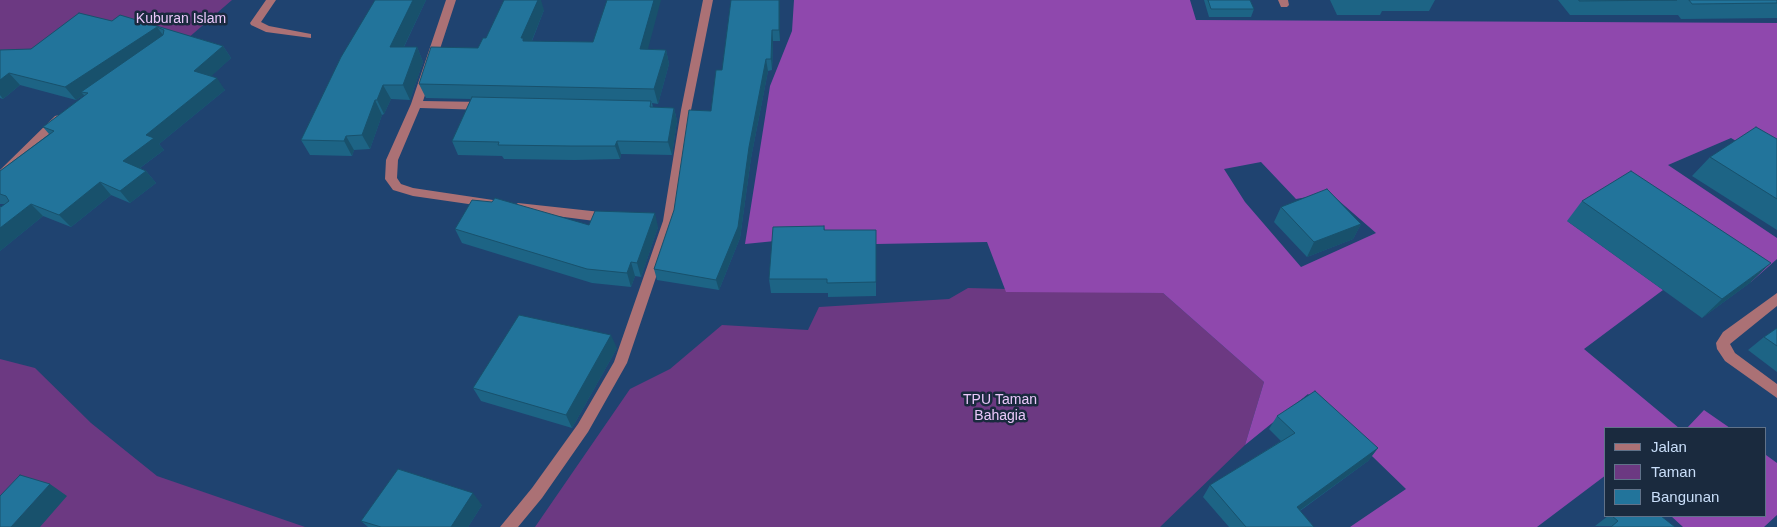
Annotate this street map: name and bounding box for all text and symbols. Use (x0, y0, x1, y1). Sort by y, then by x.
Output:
park label: Kuburan Islam (136, 11, 226, 27)
park label: TPU Taman Bahagia (963, 392, 1037, 424)
legend (1604, 427, 1767, 517)
text: Jalan (1651, 438, 1687, 455)
text: Taman (1651, 463, 1696, 480)
text: Bangunan (1651, 488, 1719, 505)

